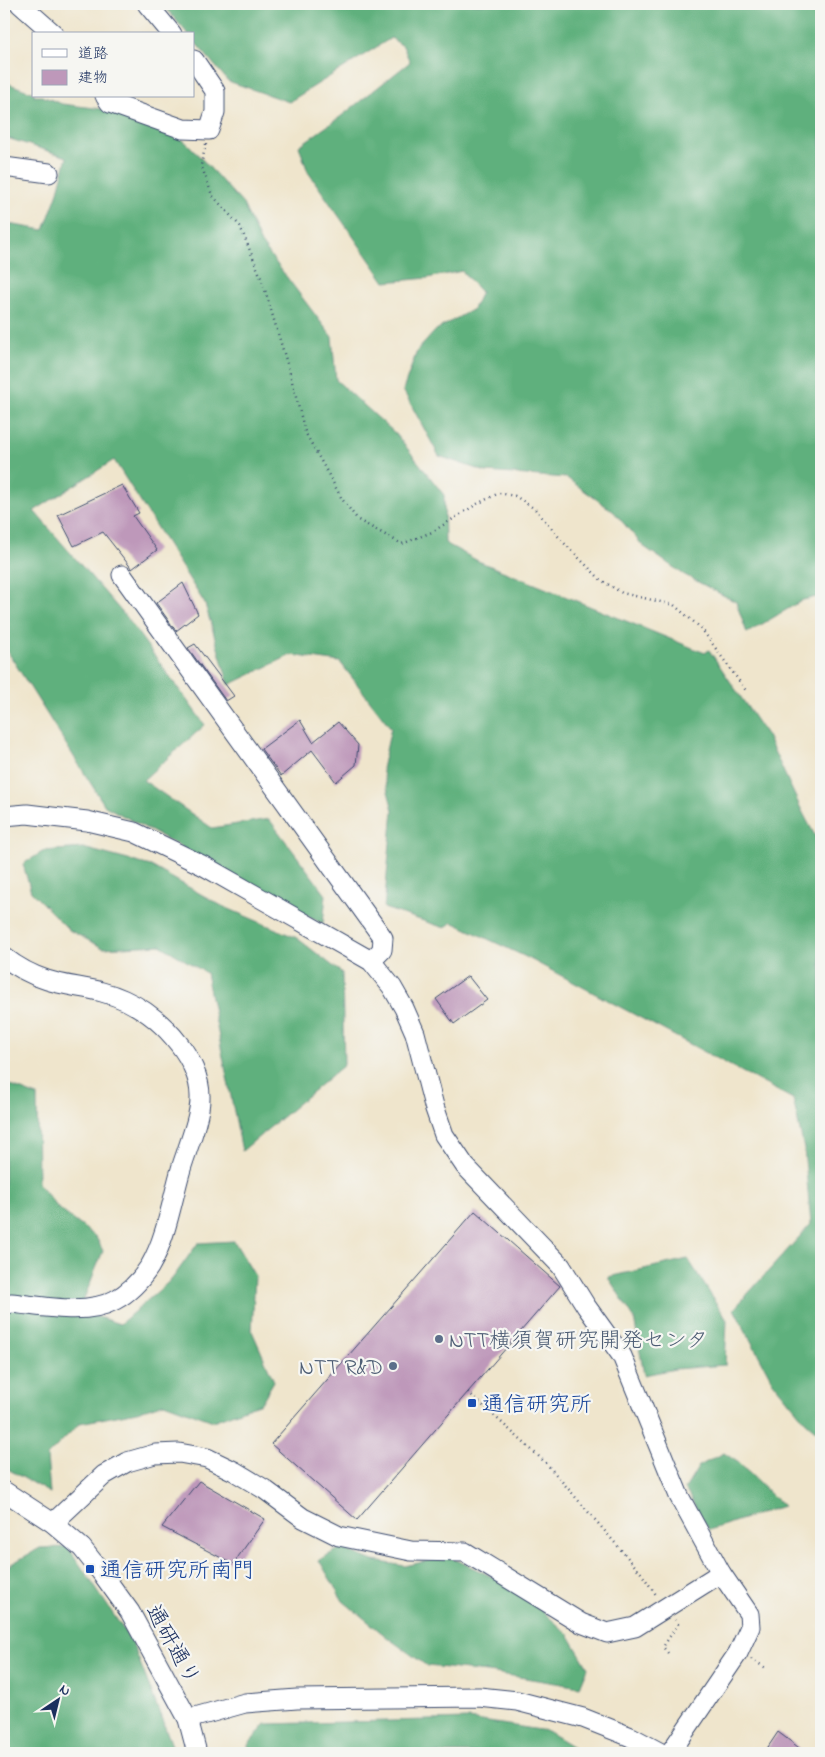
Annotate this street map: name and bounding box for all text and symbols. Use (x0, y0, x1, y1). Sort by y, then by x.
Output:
legend (32, 32, 195, 98)
text: 道路 (78, 43, 108, 65)
text: 建物 (78, 67, 108, 89)
place label: NTT横須賀研究開発センタ (449, 1326, 708, 1358)
marker: NTT横須賀研究開発センタ (433, 1333, 445, 1345)
place label: NTT R&D (299, 1353, 383, 1385)
marker: NTT R&D (387, 1360, 399, 1372)
place label: 通信研究所 (482, 1390, 592, 1422)
marker: 通信研究所 (466, 1397, 478, 1409)
place label: 通信研究所南門 (100, 1556, 254, 1588)
marker: 通信研究所南門 (84, 1563, 96, 1575)
street label: 通研通り (136, 1599, 207, 1692)
north arrow (32, 1674, 82, 1724)
text: N (55, 1679, 74, 1702)

